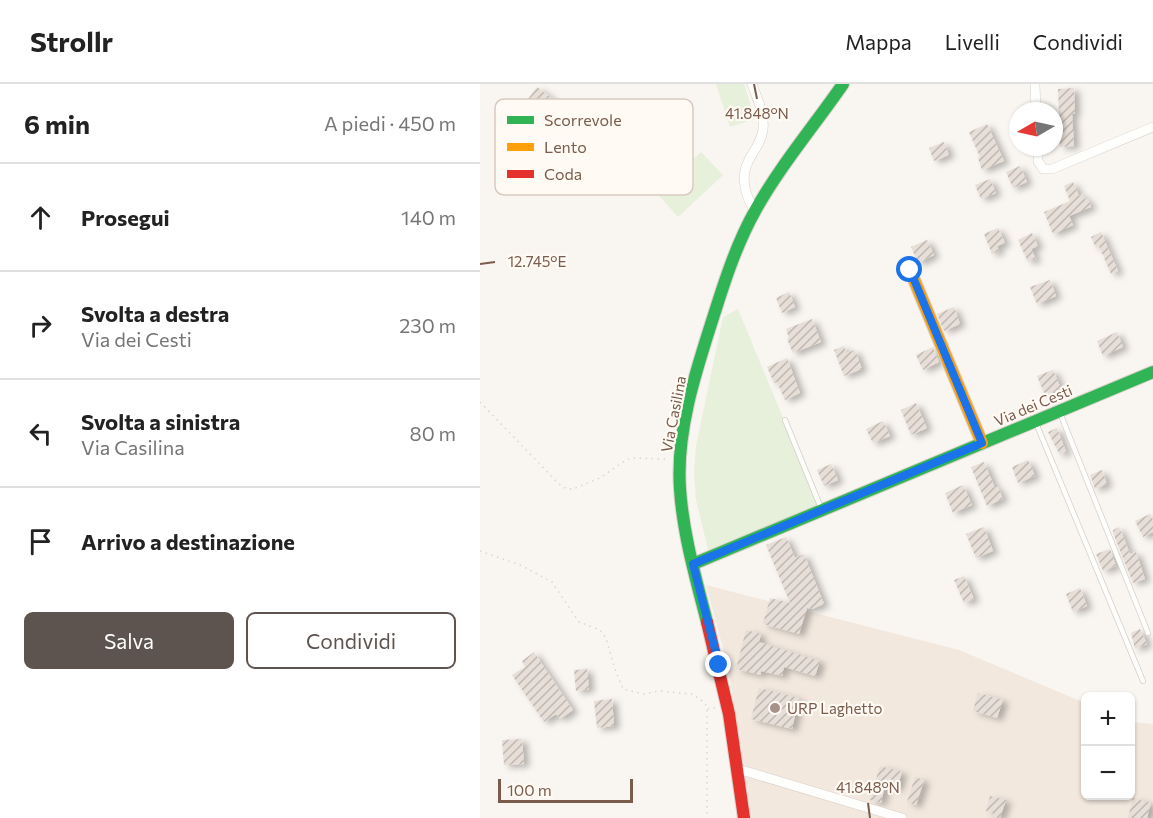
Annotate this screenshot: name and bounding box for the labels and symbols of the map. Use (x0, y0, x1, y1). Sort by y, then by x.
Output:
legend (495, 99, 693, 195)
north arrow (1009, 102, 1063, 156)
text: 41.848°N (725, 104, 789, 122)
text: Scorrevole (544, 110, 622, 129)
text: Lento (544, 137, 587, 156)
text: Coda (544, 164, 582, 183)
text: 12.745°E (508, 252, 566, 270)
route start (896, 256, 922, 282)
street label: Via Casilina (657, 374, 689, 454)
street label: Via dei Cesti (991, 380, 1075, 430)
route end (705, 651, 731, 677)
place label: URP Laghetto (787, 699, 882, 717)
marker: URP Laghetto (768, 701, 782, 715)
scale bar (498, 776, 633, 804)
text: 41.848°N (836, 778, 900, 796)

